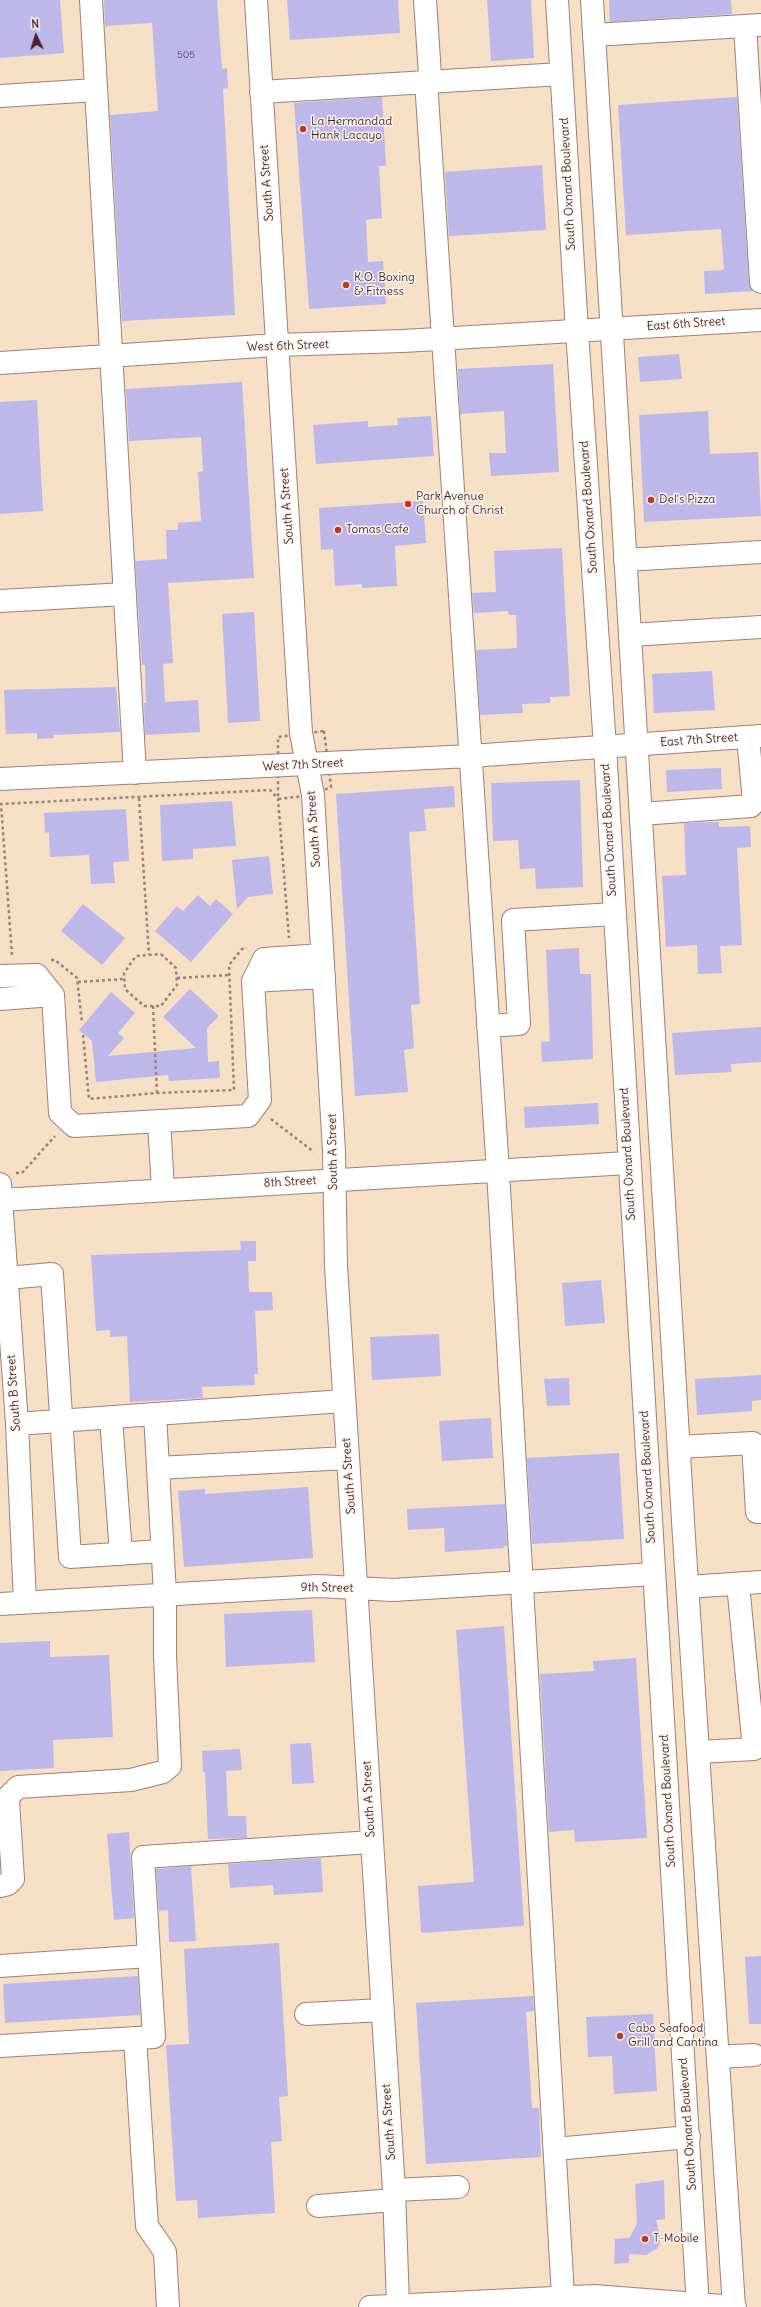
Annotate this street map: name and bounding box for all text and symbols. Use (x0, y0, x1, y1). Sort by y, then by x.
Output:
north arrow (16, 16, 56, 56)
text: N (31, 17, 39, 31)
house number: 505 (177, 49, 195, 61)
place label: La Hermandad Hank Lacayo (311, 115, 392, 143)
street label: South Oxnard Boulevard (557, 117, 579, 251)
marker: La Hermandad Hank Lacayo (298, 124, 308, 134)
street label: South A Street (257, 144, 277, 222)
place label: K.O. Boxing & Fitness (354, 271, 415, 299)
marker: K.O. Boxing & Fitness (341, 280, 351, 290)
street label: East 6th Street (646, 314, 726, 334)
street label: West 6th Street (247, 337, 329, 355)
street label: South Oxnard Boulevard (577, 440, 601, 574)
street label: South A Street (277, 467, 297, 545)
place label: Park Avenue Church of Christ (416, 490, 504, 518)
place label: Del's Pizza (659, 493, 715, 507)
marker: Del's Pizza (646, 495, 656, 505)
marker: Park Avenue Church of Christ (403, 499, 413, 509)
place label: Tomas Cafe (346, 523, 409, 537)
marker: Tomas Cafe (333, 525, 343, 535)
street label: East 7th Street (660, 730, 738, 750)
street label: West 7th Street (262, 756, 344, 774)
street label: South Oxnard Boulevard (598, 763, 620, 897)
street label: South A Street (304, 790, 324, 868)
street label: South Oxnard Boulevard (617, 1087, 639, 1221)
street label: South A Street (325, 1113, 341, 1191)
street label: 8th Street (263, 1173, 317, 1191)
street label: South B Street (4, 1354, 24, 1432)
street label: South Oxnard Boulevard (637, 1410, 659, 1544)
street label: South A Street (339, 1437, 359, 1515)
street label: 9th Street (301, 1580, 353, 1596)
street label: South Oxnard Boulevard (657, 1734, 679, 1868)
street label: South A Street (360, 1760, 378, 1838)
place label: Cabo Seafood Grill and Cantina (628, 2022, 718, 2050)
marker: Cabo Seafood Grill and Cantina (615, 2031, 625, 2041)
street label: South Oxnard Boulevard (676, 2057, 700, 2191)
street label: South A Street (379, 2083, 399, 2161)
place label: T-Mobile (653, 2232, 699, 2246)
marker: T-Mobile (640, 2234, 650, 2244)

